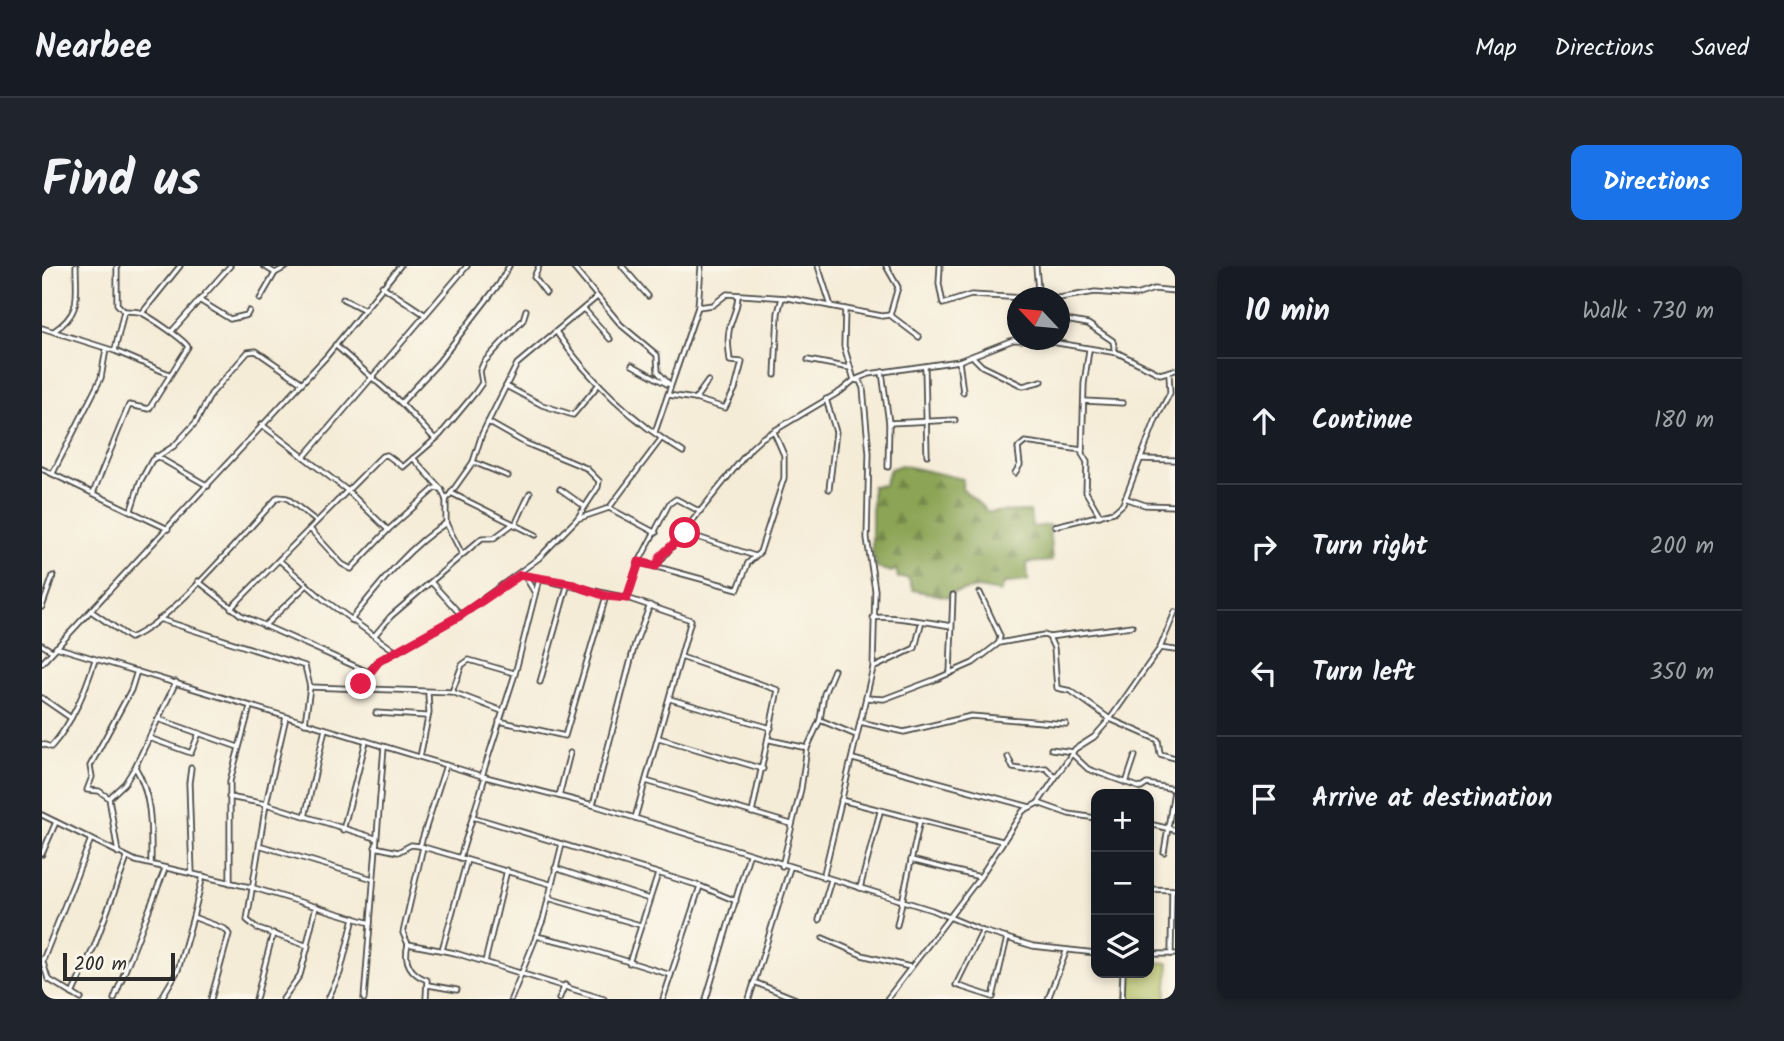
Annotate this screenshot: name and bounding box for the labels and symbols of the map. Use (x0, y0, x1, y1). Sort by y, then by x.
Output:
north arrow (1007, 287, 1070, 350)
route start (669, 517, 700, 548)
route end (345, 668, 376, 699)
scale bar (63, 950, 175, 982)

